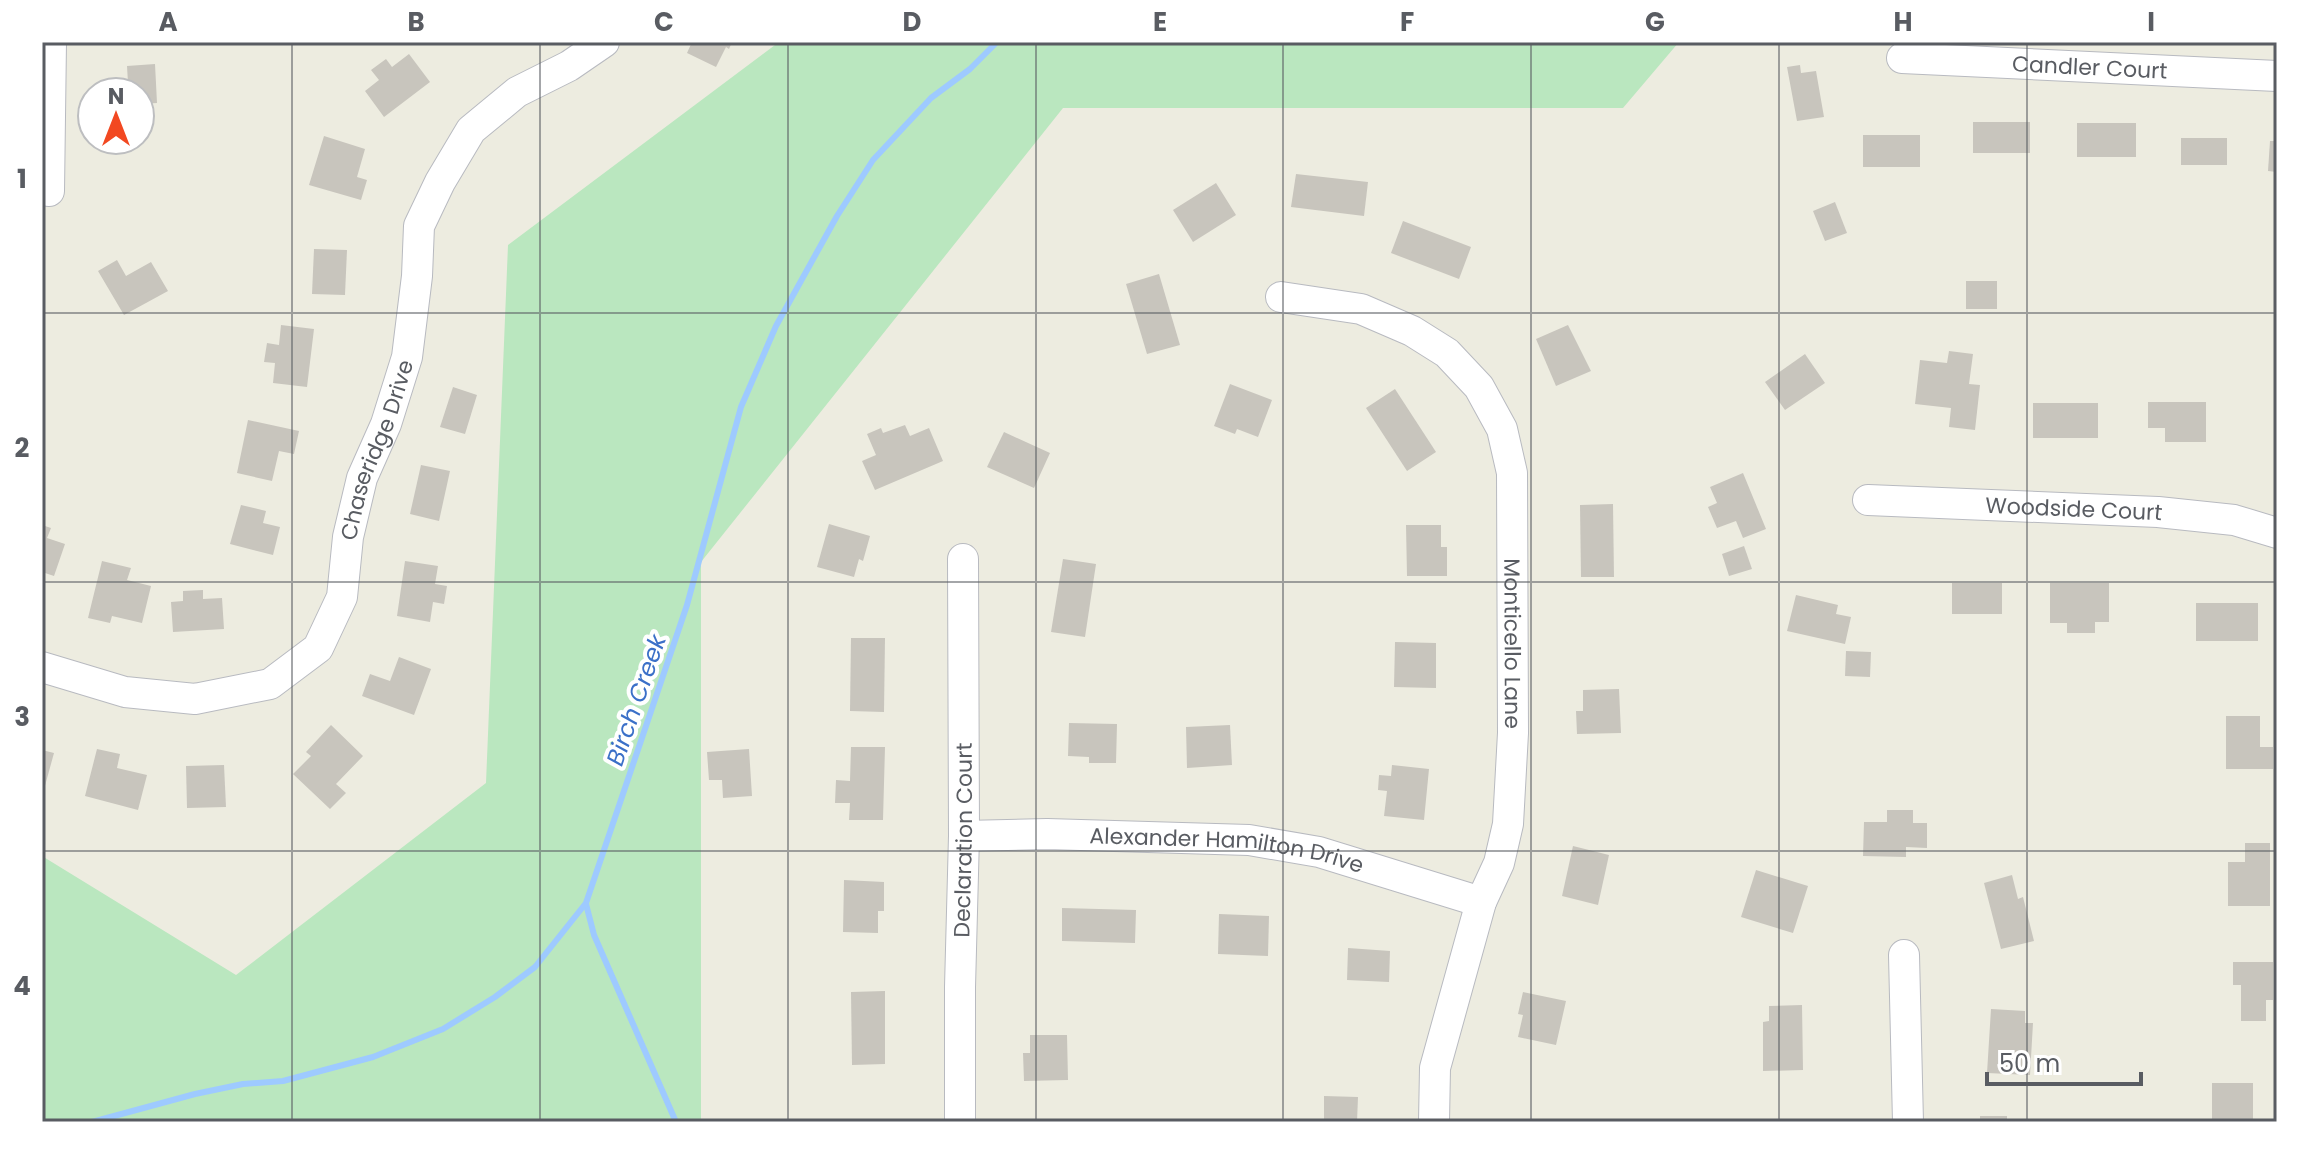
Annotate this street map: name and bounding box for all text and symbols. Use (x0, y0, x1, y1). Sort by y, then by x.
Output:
text: A (158, 4, 178, 40)
text: B (407, 4, 425, 40)
text: C (654, 4, 674, 40)
text: D (903, 4, 922, 40)
text: E (1153, 4, 1167, 40)
text: F (1400, 4, 1414, 40)
text: G (1645, 4, 1665, 40)
text: H (1893, 4, 1913, 40)
text: I (2147, 4, 2155, 40)
street label: Candler Court (2011, 48, 2168, 86)
north arrow (76, 76, 156, 156)
text: N (108, 81, 124, 112)
text: 1 (17, 161, 27, 197)
street label: Chaseridge Drive (332, 356, 421, 543)
text: 2 (15, 430, 30, 466)
street label: Woodside Court (1985, 489, 2164, 528)
street label: Monticello Lane (1497, 558, 1528, 729)
water label: Birch Creek (598, 629, 674, 770)
text: 3 (14, 699, 30, 735)
street label: Declaration Court (946, 743, 980, 938)
street label: Alexander Hamilton Drive (1089, 820, 1368, 880)
text: 4 (13, 968, 31, 1004)
scale bar (1987, 1036, 2141, 1086)
text: 50 m (1999, 1047, 2060, 1080)

